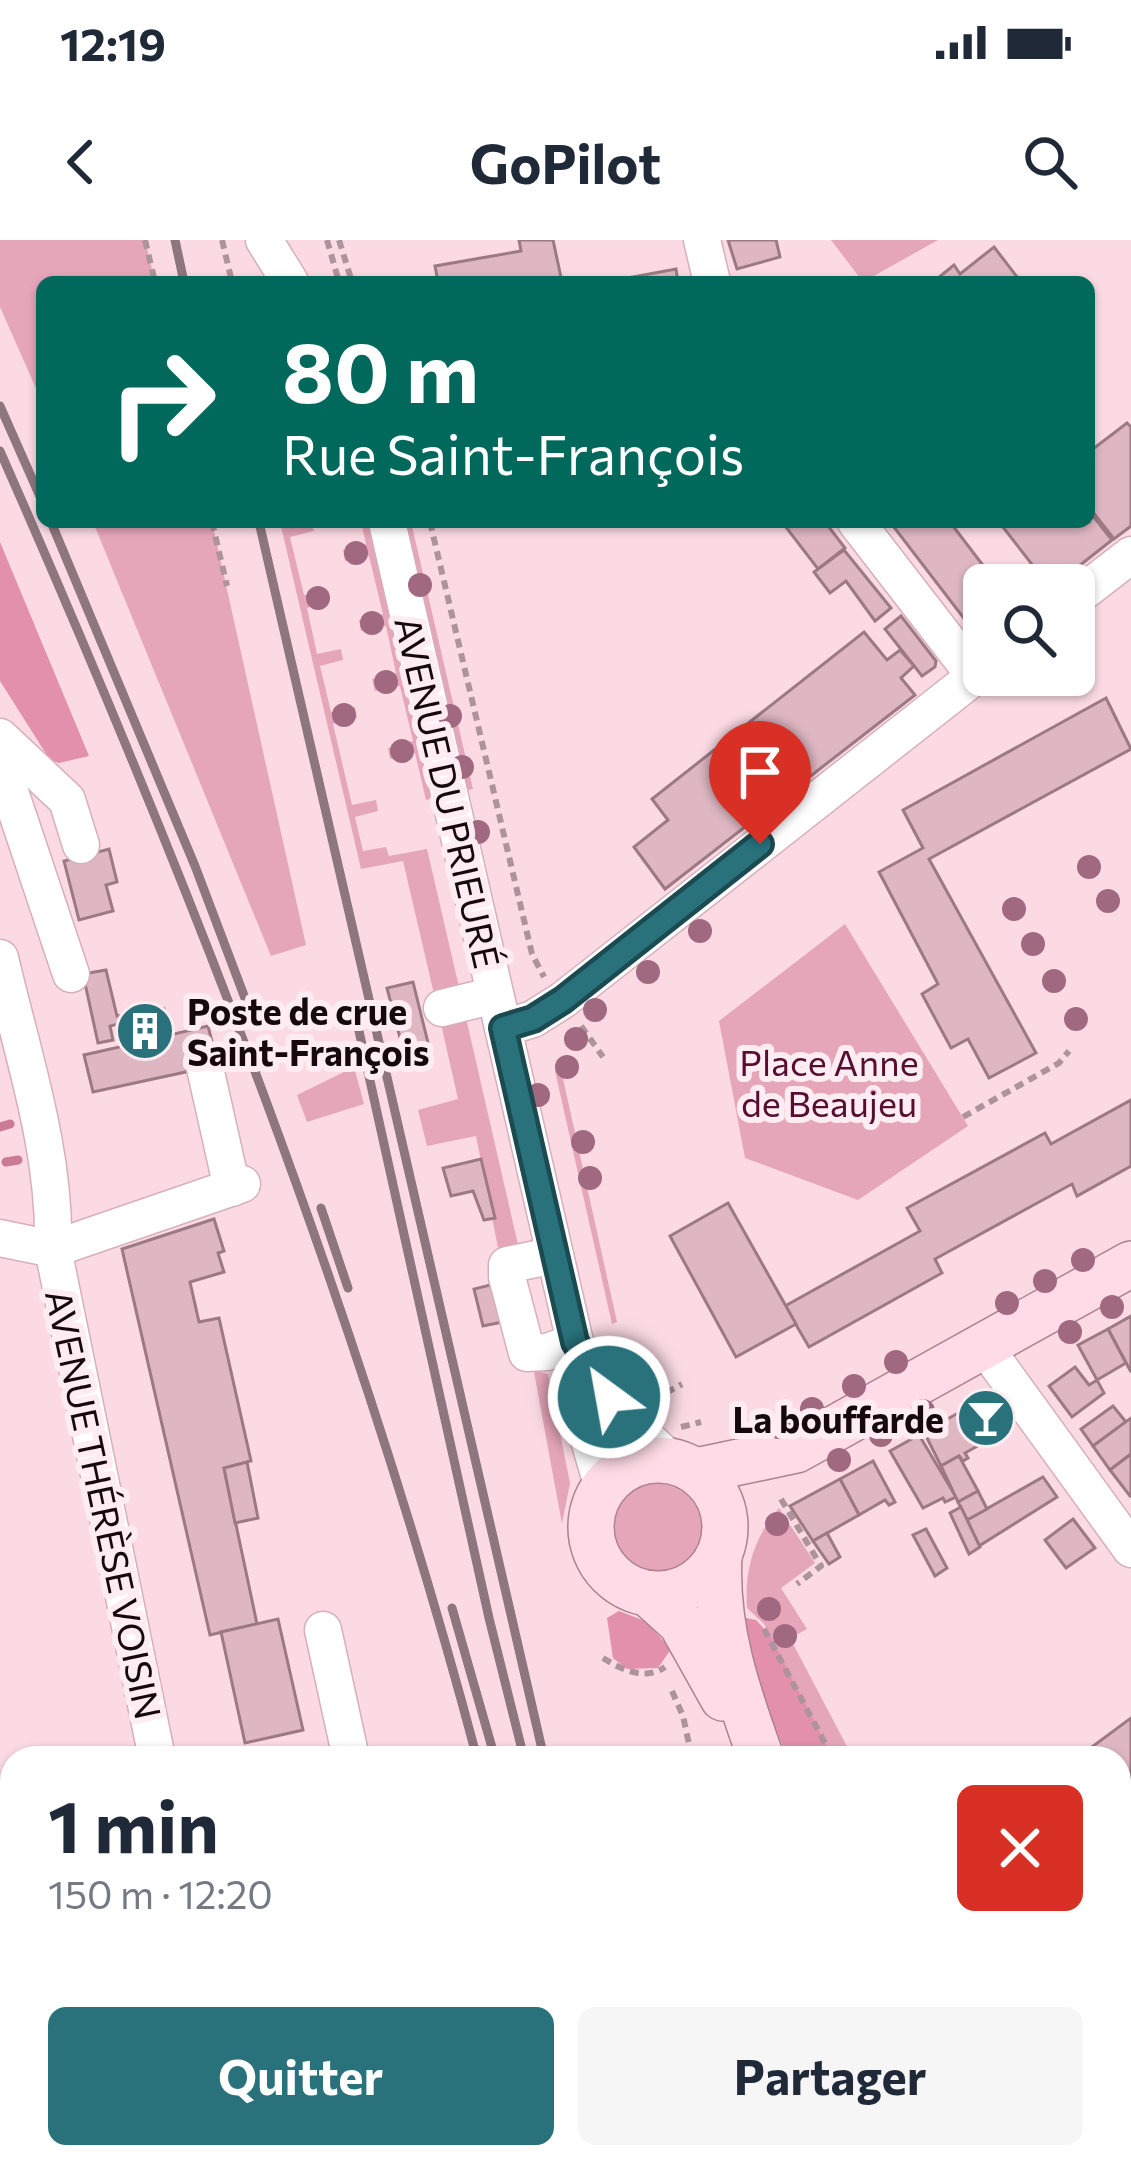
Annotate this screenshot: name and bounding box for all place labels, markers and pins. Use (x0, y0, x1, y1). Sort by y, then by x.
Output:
pin (709, 721, 811, 844)
place label: Poste de crue Saint-François (187, 988, 430, 1074)
building icon: Poste de crue Saint-François (114, 1000, 176, 1062)
bar icon: La bouffarde (955, 1387, 1017, 1449)
place label: La bouffarde (732, 1396, 944, 1440)

